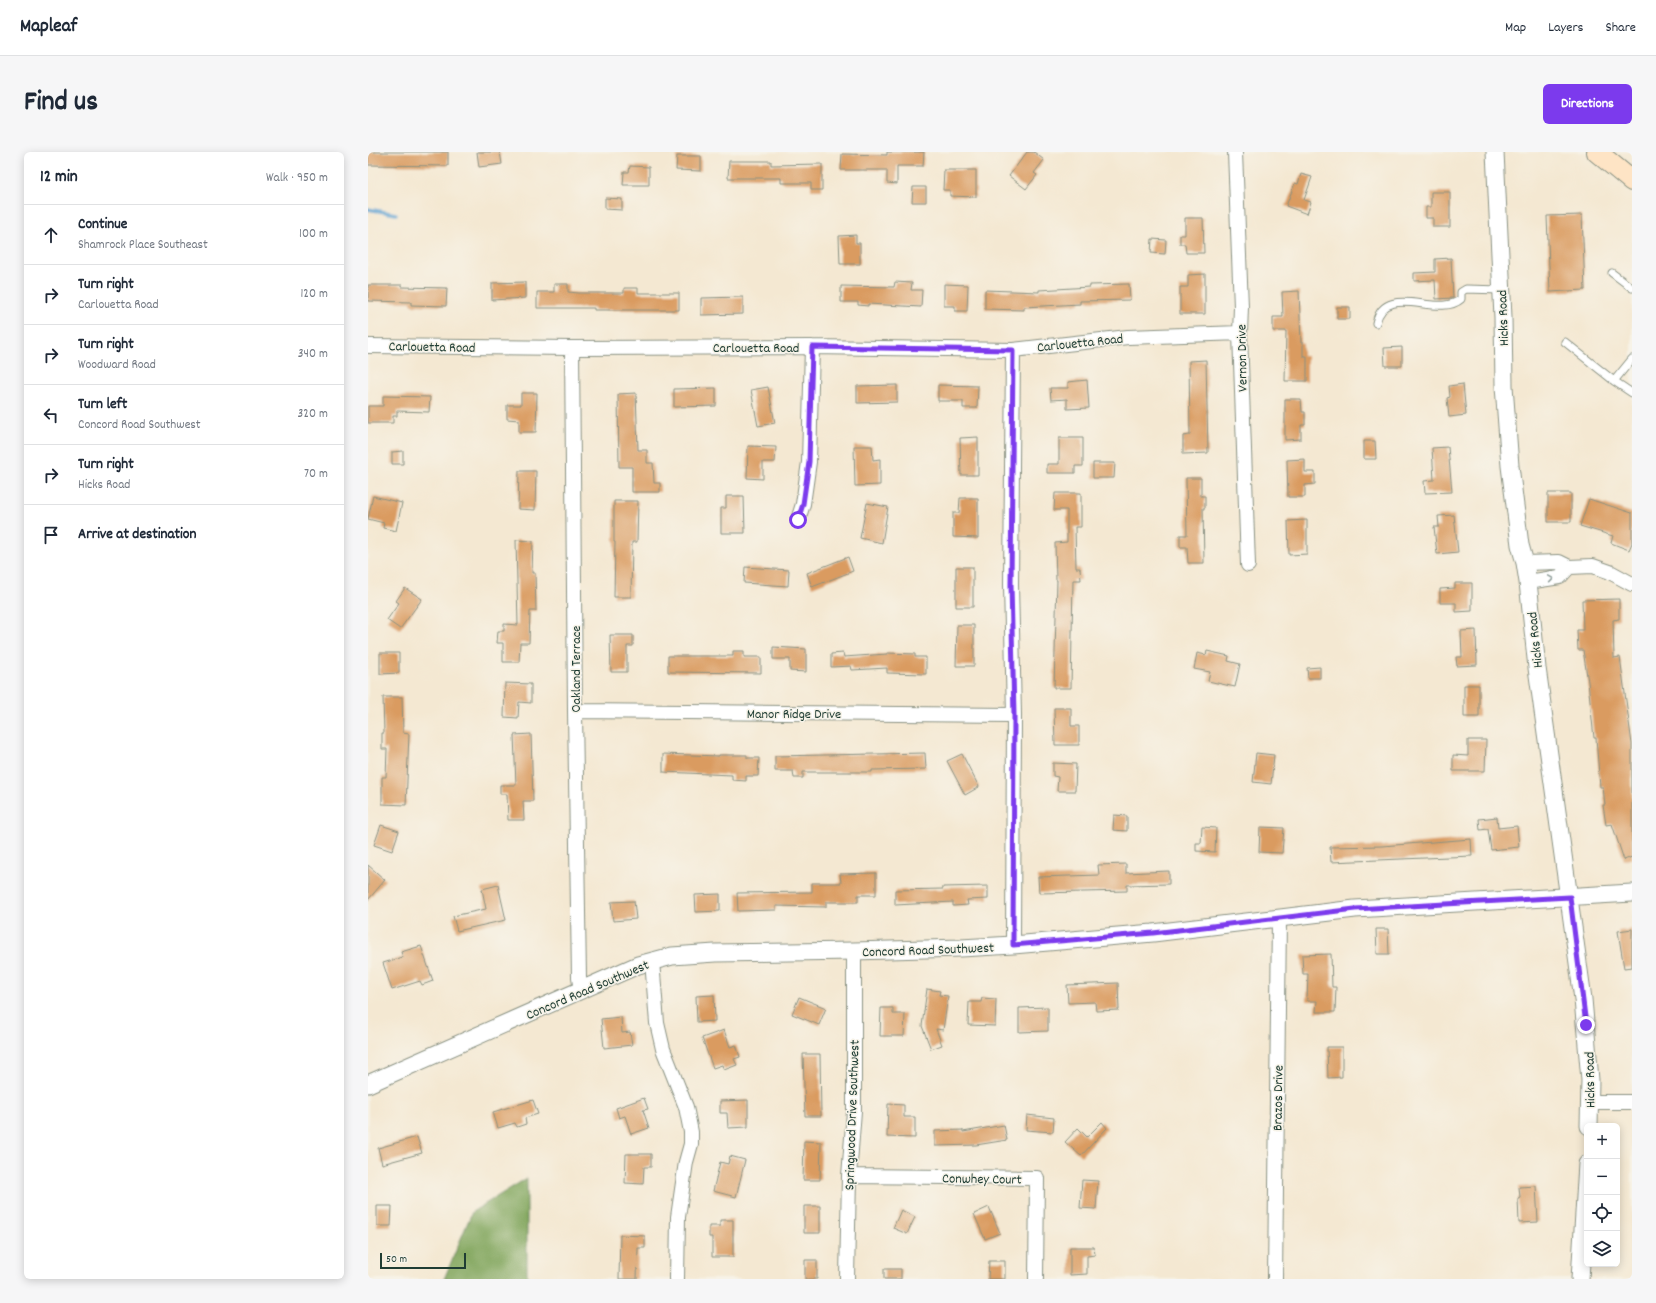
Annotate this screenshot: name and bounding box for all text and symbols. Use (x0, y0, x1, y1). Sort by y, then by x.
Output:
text: Mapleaf (20, 14, 77, 41)
text: Map (1505, 18, 1526, 38)
text: Layers (1548, 18, 1583, 38)
text: Share (1605, 18, 1636, 38)
text: Find us (24, 84, 98, 124)
button: Directions (1543, 84, 1632, 124)
text: 12 min (40, 166, 78, 190)
text: Walk · 950 m (266, 169, 328, 188)
text: Continue (78, 214, 127, 236)
icon: ahead (40, 224, 62, 246)
text: 100 m (299, 225, 328, 244)
text: Shamrock Place Southeast (78, 236, 208, 255)
text: Turn right (78, 274, 134, 296)
icon: right (40, 284, 62, 306)
text: 120 m (300, 285, 328, 304)
street label: Hicks Road (1493, 289, 1515, 346)
text: Carlouetta Road (78, 296, 159, 315)
street label: Vernon Drive (1232, 324, 1254, 392)
street label: Carlouetta Road (1036, 330, 1124, 358)
text: Turn right (78, 334, 134, 356)
street label: Carlouetta Road (388, 337, 475, 359)
street label: Carlouetta Road (713, 339, 799, 359)
icon: right (40, 344, 62, 366)
text: 340 m (298, 345, 328, 364)
text: Woodward Road (78, 356, 156, 375)
text: Turn left (78, 394, 127, 416)
icon: left (40, 404, 62, 426)
text: 320 m (298, 405, 328, 424)
text: Concord Road Southwest (78, 416, 201, 435)
text: Turn right (78, 454, 134, 476)
icon: right (40, 464, 62, 486)
text: 70 m (304, 465, 328, 484)
text: Hicks Road (78, 476, 130, 495)
route start (789, 511, 807, 529)
icon: arrive (40, 524, 62, 546)
text: Arrive at destination (78, 524, 196, 546)
one-way arrow (1548, 575, 1554, 583)
street label: Hicks Road (1523, 611, 1549, 669)
street label: Oakland Terrace (567, 626, 587, 712)
street label: Manor Ridge Drive (747, 705, 841, 725)
street label: Concord Road Southwest (862, 939, 994, 963)
street label: Concord Road Southwest (523, 956, 652, 1026)
route end (1577, 1016, 1595, 1034)
street label: Springwood Drive Southwest (840, 1039, 866, 1191)
street label: Hicks Road (1581, 1052, 1601, 1108)
street label: Brazos Drive (1268, 1065, 1290, 1131)
map controls (1584, 1123, 1620, 1267)
button: + (1584, 1123, 1620, 1159)
button: − (1584, 1159, 1620, 1195)
street label: Conwhey Court (942, 1169, 1022, 1191)
button: locate (1584, 1195, 1620, 1231)
button: layers (1584, 1231, 1620, 1267)
scale bar (380, 1251, 466, 1270)
text: 50 m (386, 1252, 407, 1268)

